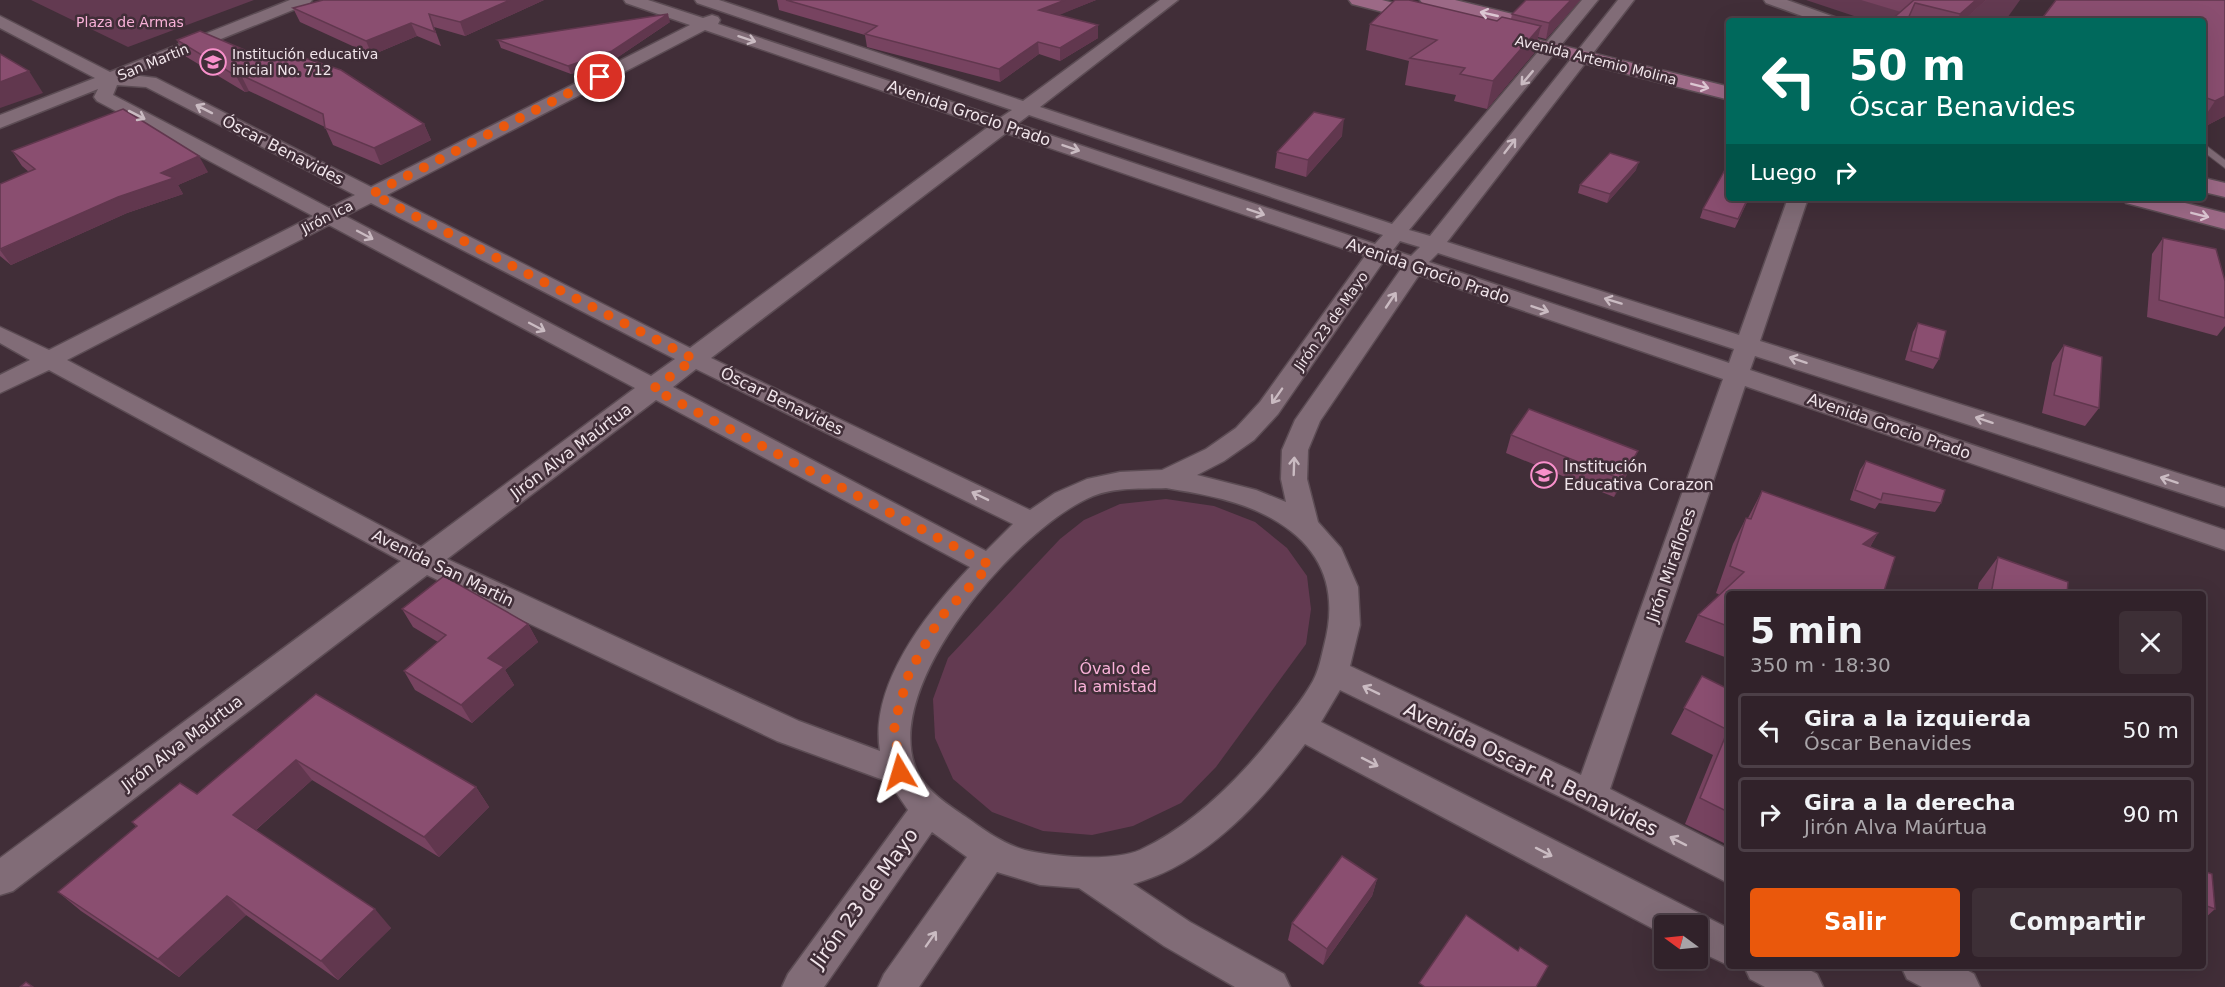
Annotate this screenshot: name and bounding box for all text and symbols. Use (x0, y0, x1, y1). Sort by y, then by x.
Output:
one-way arrow (1480, 8, 1499, 20)
park label: Plaza de Armas (76, 14, 184, 30)
street label: Avenida Artemio Molina (1513, 32, 1679, 88)
one-way arrow (737, 34, 756, 45)
street label: San Martin (115, 40, 191, 84)
text: 50 m (1849, 41, 1966, 90)
icon: left (1750, 42, 1828, 120)
place label: Institución educativa inicial No. 712 (232, 46, 378, 78)
school or university icon: Institución educativa inicial No. 712 (198, 47, 228, 77)
pin (574, 51, 625, 102)
icon: arrive (583, 60, 616, 93)
one-way arrow (1520, 70, 1533, 86)
street label: Avenida Grocio Prado (885, 76, 1053, 150)
one-way arrow (1690, 81, 1709, 93)
text: Óscar Benavides (1849, 91, 2075, 122)
one-way arrow (195, 103, 213, 115)
one-way arrow (127, 110, 145, 121)
street label: Óscar Benavides (219, 111, 347, 189)
one-way arrow (1504, 138, 1517, 154)
one-way arrow (1061, 143, 1080, 154)
icon: right (1829, 156, 1862, 189)
text: Luego (1750, 160, 1817, 185)
street label: Jirón Ica (298, 197, 355, 237)
one-way arrow (1246, 207, 1265, 218)
one-way arrow (2191, 209, 2210, 221)
one-way arrow (356, 229, 374, 241)
street label: Avenida Grocio Prado (1344, 234, 1512, 308)
street label: Jirón 23 de Mayo (1290, 268, 1371, 374)
one-way arrow (1385, 292, 1397, 308)
one-way arrow (1604, 295, 1623, 306)
one-way arrow (1530, 304, 1548, 315)
one-way arrow (528, 321, 545, 333)
one-way arrow (1789, 353, 1808, 364)
street label: Óscar Benavides (718, 363, 846, 439)
one-way arrow (1271, 388, 1283, 404)
street label: Avenida Grocio Prado (1805, 389, 1973, 463)
street label: Jirón Alva Maúrtua (506, 399, 635, 503)
one-way arrow (1975, 414, 1994, 425)
one-way arrow (1289, 457, 1300, 477)
place label: Institución Educativa Corazon (1564, 457, 1714, 494)
school or university icon: Institución Educativa Corazon (1529, 460, 1559, 490)
one-way arrow (2160, 474, 2179, 485)
one-way arrow (971, 490, 989, 502)
street label: Jirón Miraflores (1642, 506, 1699, 625)
street label: Avenida San Martin (369, 525, 517, 611)
text: 5 min (1750, 610, 1863, 651)
button: close (2119, 611, 2182, 674)
text: 350 m · 18:30 (1750, 653, 1891, 677)
park label: Óvalo de la amistad (1073, 659, 1157, 696)
one-way arrow (1362, 683, 1380, 695)
street label: Jirón Alva Maúrtua (117, 691, 246, 795)
street label: Avenida Oscar R. Benavides (1400, 697, 1662, 841)
text: Gira a la izquierda (1804, 706, 2031, 731)
icon: left (1753, 714, 1786, 747)
text: 50 m (2123, 718, 2179, 743)
text: Óscar Benavides (1804, 731, 1972, 755)
position arrow (868, 740, 932, 804)
one-way arrow (1361, 757, 1379, 768)
text: Gira a la derecha (1804, 790, 2016, 815)
icon: right (1753, 798, 1786, 831)
text: 90 m (2123, 802, 2179, 827)
text: Jirón Alva Maúrtua (1804, 815, 1987, 839)
street label: Jirón 23 de Mayo (804, 823, 923, 974)
one-way arrow (1669, 835, 1687, 846)
one-way arrow (1534, 847, 1552, 858)
button: Salir (1750, 888, 1960, 957)
button: Compartir (1972, 888, 2182, 957)
north arrow (1654, 915, 1708, 969)
map controls (1654, 915, 1708, 969)
one-way arrow (925, 931, 937, 948)

